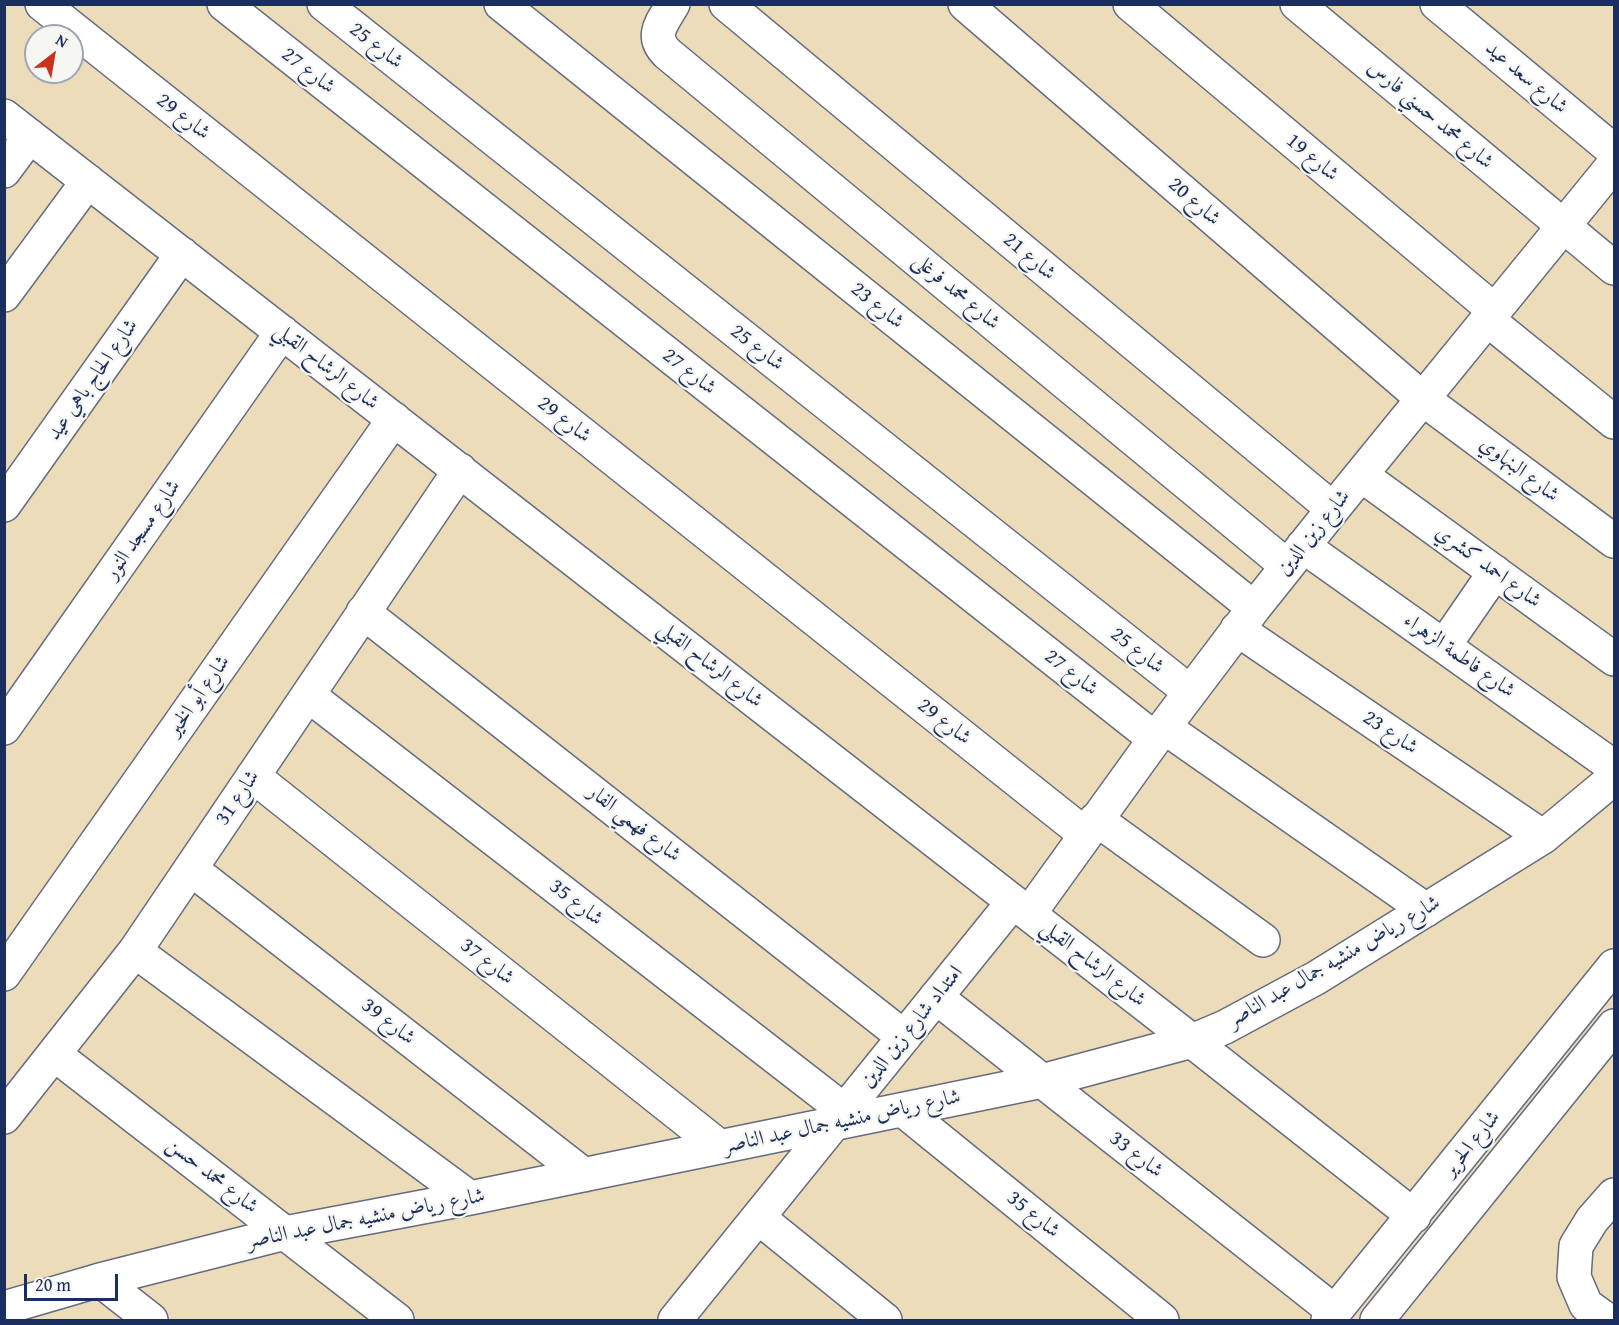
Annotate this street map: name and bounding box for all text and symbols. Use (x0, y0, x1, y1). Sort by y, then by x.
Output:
street label: شارع 25 (344, 17, 408, 75)
north arrow (24, 24, 84, 84)
text: N (51, 27, 73, 53)
street label: شارع سعد عيد (1480, 36, 1572, 120)
street label: شارع 27 (276, 42, 340, 100)
street label: شارع محمد حسني فارس (1362, 55, 1498, 175)
street label: شارع 29 (151, 88, 215, 146)
street label: شارع 19 (1280, 129, 1344, 187)
street label: شارع 20 (1163, 172, 1225, 232)
street label: شارع 21 (997, 228, 1061, 286)
street label: شارع محمد فرغلى (907, 248, 1005, 336)
street label: شارع 23 (845, 277, 909, 335)
street label: شارع الحاج باهي عيد (42, 315, 144, 445)
street label: شارع الرشاح القبلي (268, 318, 384, 416)
street label: شارع 25 (725, 319, 789, 377)
street label: شارع 27 (657, 343, 721, 401)
street label: شارع 29 (532, 391, 596, 449)
street label: شارع البنهاوي (1474, 432, 1564, 508)
street label: شارع مسجد النور (99, 475, 187, 585)
street label: شارع زين الدين (1272, 485, 1356, 581)
street label: شارع احمد كشري (1430, 520, 1546, 614)
street label: شارع فاطمة الزهراء (1398, 608, 1520, 704)
street label: شارع الرشاح القبلي (652, 616, 768, 714)
street label: شارع 25 (1105, 622, 1169, 680)
street label: شارع 27 (1039, 644, 1103, 702)
street label: شارع أبو الخير (162, 651, 236, 741)
street label: شارع 29 (912, 693, 976, 751)
street label: شارع 23 (1358, 705, 1422, 761)
street label: شارع 31 (210, 766, 266, 830)
street label: شارع فهمي الفار (582, 780, 686, 868)
street label: شارع 35 (544, 874, 608, 932)
street label: شارع رياض منشيه جمال عبد الناصر (1223, 891, 1445, 1033)
street label: شارع الرشاح القبلي (1035, 915, 1151, 1013)
street label: شارع 37 (455, 933, 519, 991)
street label: امتداد شارع زين الدين (855, 961, 969, 1093)
street label: شارع 39 (356, 993, 420, 1051)
street label: شارع رياض منشيه جمال عبد الناصر (721, 1085, 963, 1159)
street label: شارع الحرير (1438, 1106, 1506, 1182)
street label: شارع 33 (1104, 1126, 1168, 1184)
street label: شارع محمد حسن (161, 1132, 263, 1220)
street label: شارع رياض منشيه جمال عبد الناصر (245, 1184, 487, 1254)
street label: شارع 35 (1001, 1186, 1065, 1244)
scale bar (27, 1262, 122, 1300)
text: 20 m (35, 1271, 71, 1298)

